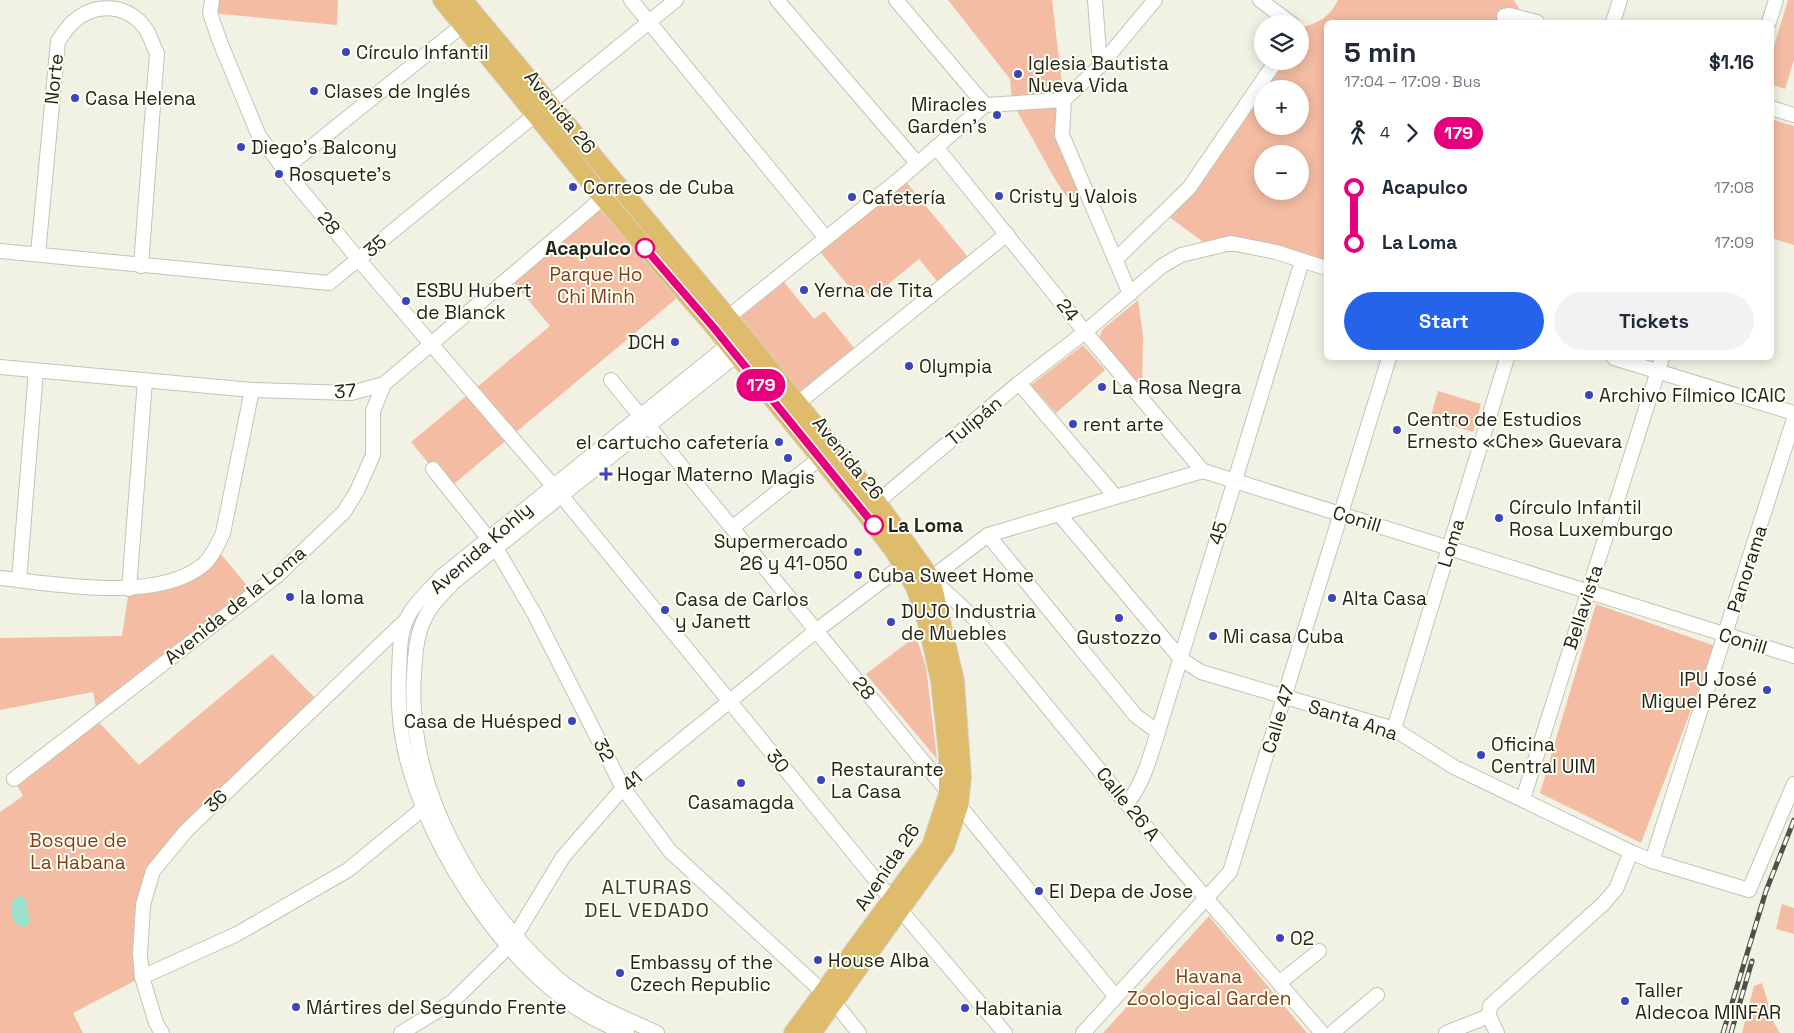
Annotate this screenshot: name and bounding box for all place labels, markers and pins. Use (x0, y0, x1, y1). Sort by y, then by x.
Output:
place label: Círculo Infantil (356, 40, 489, 65)
marker: Círculo Infantil (340, 46, 352, 58)
place label: Iglesia Bautista Nueva Vida (1028, 51, 1169, 98)
marker: Iglesia Bautista Nueva Vida (1012, 68, 1024, 80)
place label: Clases de Inglés (324, 79, 471, 104)
marker: Clases de Inglés (308, 85, 320, 97)
place label: Casa Helena (85, 86, 196, 111)
marker: Casa Helena (69, 92, 81, 104)
place label: Miracles Garden's (907, 92, 987, 139)
marker: Miracles Garden's (991, 109, 1003, 121)
place label: Diego's Balcony (251, 135, 397, 160)
marker: Diego's Balcony (235, 141, 247, 153)
place label: Rosquete's (289, 162, 391, 187)
marker: Rosquete's (273, 168, 285, 180)
place label: Correos de Cuba (583, 175, 734, 200)
marker: Correos de Cuba (567, 181, 579, 193)
place label: Cristy y Valois (1009, 184, 1137, 209)
place label: Cafetería (862, 185, 946, 210)
marker: Cristy y Valois (993, 190, 1005, 202)
marker: Cafetería (846, 191, 858, 203)
place label: Acapulco (545, 236, 631, 261)
marker: Acapulco (635, 238, 655, 258)
place label: ESBU Hubert de Blanck (416, 278, 532, 325)
place label: Yerna de Tita (814, 278, 933, 303)
marker: Yerna de Tita (798, 284, 810, 296)
marker: ESBU Hubert de Blanck (400, 295, 412, 307)
place label: DCH (628, 330, 665, 355)
marker: DCH (669, 336, 681, 348)
place label: Olympia (919, 354, 992, 379)
marker: Olympia (903, 360, 915, 372)
place label: La Rosa Negra (1112, 375, 1242, 400)
marker: La Rosa Negra (1096, 381, 1108, 393)
place label: Archivo Fílmico ICAIC (1599, 383, 1786, 408)
marker: Archivo Fílmico ICAIC (1583, 389, 1595, 401)
place label: Centro de Estudios Ernesto «Che» Guevara (1407, 407, 1622, 454)
place label: rent arte (1083, 412, 1164, 437)
marker: rent arte (1067, 418, 1079, 430)
marker: Centro de Estudios Ernesto «Che» Guevara (1391, 424, 1403, 436)
place label: el cartucho cafetería (576, 430, 769, 455)
marker: el cartucho cafetería (773, 436, 785, 448)
marker: Magis (782, 452, 794, 464)
place label: Hogar Materno (617, 462, 753, 487)
place label: Magis (761, 465, 815, 490)
marker: Hogar Materno (599, 467, 613, 481)
place label: Círculo Infantil Rosa Luxemburgo (1509, 495, 1673, 542)
marker: Círculo Infantil Rosa Luxemburgo (1493, 512, 1505, 524)
place label: La Loma (888, 513, 963, 538)
marker: La Loma (864, 515, 884, 535)
place label: Supermercado 26 y 41-050 (714, 529, 848, 576)
marker: Supermercado 26 y 41-050 (852, 546, 864, 558)
place label: Cuba Sweet Home (868, 563, 1034, 588)
marker: Cuba Sweet Home (852, 569, 864, 581)
place label: la loma (300, 585, 364, 610)
place label: Alta Casa (1342, 586, 1427, 611)
place label: Casa de Carlos y Janett (675, 587, 809, 634)
marker: la loma (284, 591, 296, 603)
marker: Alta Casa (1326, 592, 1338, 604)
place label: DUJO Industria de Muebles (901, 599, 1036, 646)
marker: Casa de Carlos y Janett (659, 604, 671, 616)
marker: Gustozzo (1113, 612, 1125, 624)
marker: DUJO Industria de Muebles (885, 616, 897, 628)
place label: Mi casa Cuba (1223, 624, 1344, 649)
place label: Gustozzo (1077, 625, 1161, 650)
marker: Mi casa Cuba (1207, 630, 1219, 642)
place label: IPU José Miguel Pérez (1641, 667, 1757, 714)
marker: IPU José Miguel Pérez (1761, 684, 1773, 696)
place label: Casa de Huésped (404, 709, 562, 734)
marker: Casa de Huésped (566, 715, 578, 727)
place label: Oficina Central UIM (1491, 732, 1596, 779)
marker: Oficina Central UIM (1475, 749, 1487, 761)
place label: Restaurante La Casa (831, 757, 944, 804)
marker: Restaurante La Casa (815, 774, 827, 786)
marker: Casamagda (735, 777, 747, 789)
place label: Casamagda (688, 790, 794, 815)
place label: El Depa de Jose (1049, 879, 1193, 904)
marker: El Depa de Jose (1033, 885, 1045, 897)
place label: O2 (1290, 926, 1314, 951)
marker: O2 (1274, 932, 1286, 944)
place label: House Alba (828, 948, 930, 973)
place label: Embassy of the Czech Republic (630, 950, 773, 997)
marker: House Alba (812, 954, 824, 966)
marker: Embassy of the Czech Republic (614, 967, 626, 979)
place label: Taller Aldecoa MINFAR (1635, 978, 1781, 1025)
place label: Mártires del Segundo Frente (306, 995, 566, 1020)
marker: Taller Aldecoa MINFAR (1619, 995, 1631, 1007)
place label: Habitania (975, 996, 1062, 1021)
marker: Mártires del Segundo Frente (290, 1001, 302, 1013)
marker: Habitania (959, 1002, 971, 1014)

